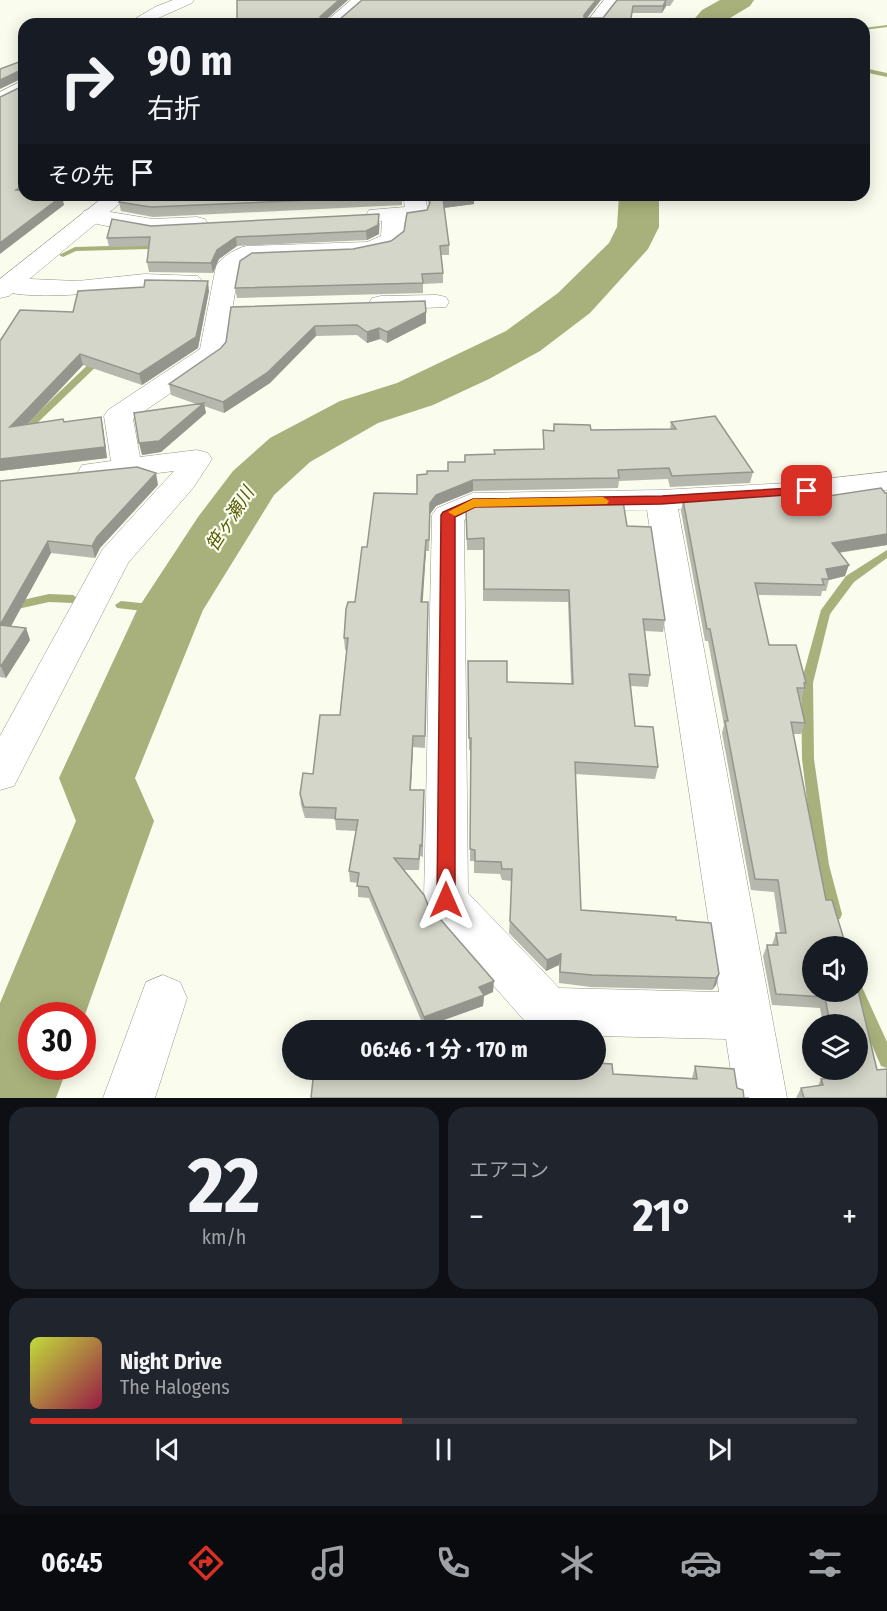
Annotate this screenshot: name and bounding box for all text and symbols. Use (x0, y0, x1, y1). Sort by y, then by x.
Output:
text: 90 m (147, 36, 232, 86)
icon: right (48, 42, 126, 120)
text: 右折 (147, 93, 201, 125)
icon: arrive (126, 156, 159, 189)
text: その先 (48, 162, 114, 189)
pin (781, 465, 832, 516)
icon: arrive (790, 474, 823, 507)
water label: 笹ヶ瀬川 (201, 481, 260, 555)
position arrow (414, 868, 478, 932)
map controls (802, 936, 868, 1080)
button: sound (802, 936, 868, 1002)
speed limit sign: 30 (18, 1002, 96, 1080)
button: layers (802, 1014, 868, 1080)
text: 06:46 · 1 分 · 170 m (360, 1036, 528, 1063)
text: 22 (188, 1139, 260, 1233)
text: エアコン (469, 1158, 549, 1182)
text: 21° (633, 1189, 693, 1243)
text: − (469, 1197, 484, 1237)
text: + (842, 1197, 857, 1237)
text: km/h (202, 1225, 246, 1249)
text: Night Drive (120, 1348, 222, 1375)
text: The Halogens (120, 1375, 230, 1399)
icon: previous (151, 1433, 184, 1466)
icon: pause (427, 1433, 460, 1466)
icon: next (703, 1433, 736, 1466)
icon: directions (185, 1542, 227, 1584)
icon: music (308, 1542, 350, 1584)
icon: phone (432, 1542, 474, 1584)
icon: climate (556, 1542, 598, 1584)
icon: car (680, 1542, 722, 1584)
icon: filters (804, 1542, 846, 1584)
text: 06:45 (41, 1547, 103, 1579)

